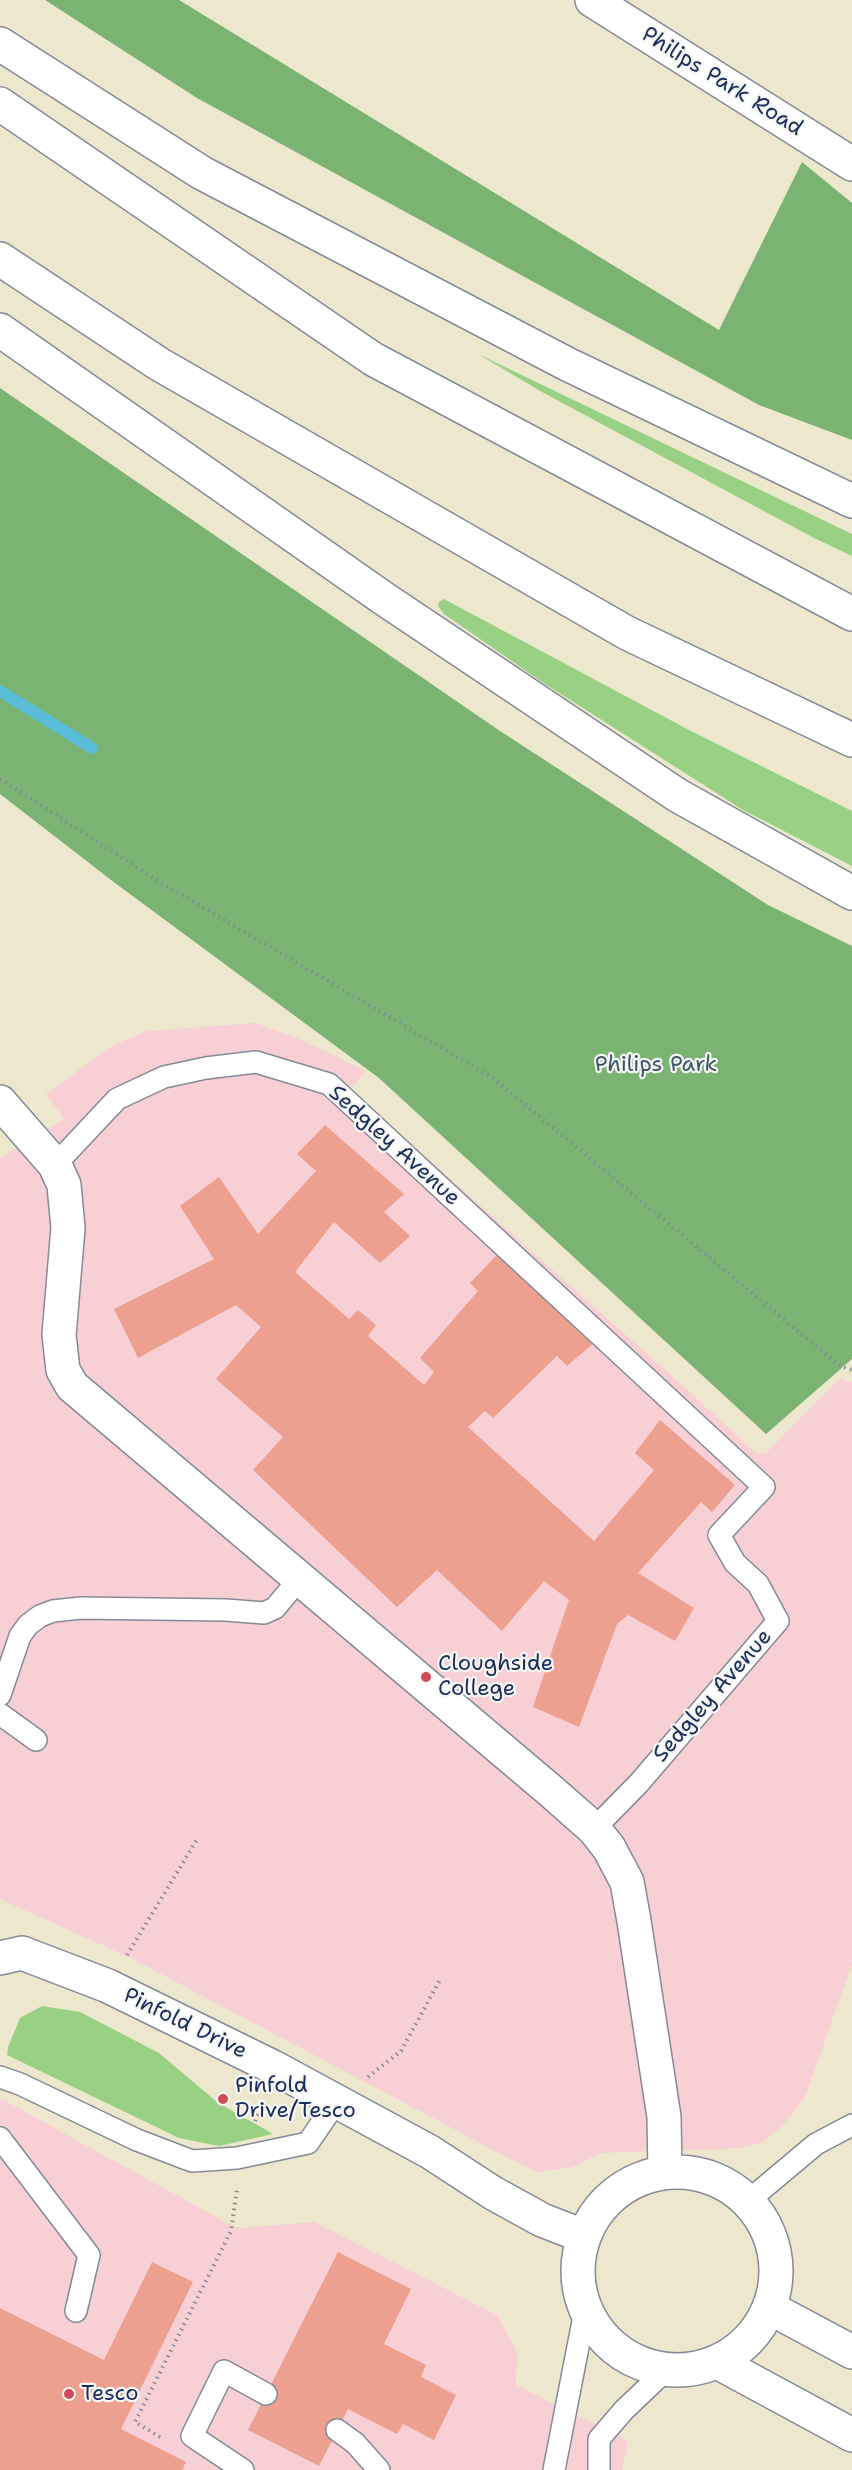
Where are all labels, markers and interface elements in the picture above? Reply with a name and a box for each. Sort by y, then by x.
street label: Philips Park Road [637,22,807,142]
park label: Philips Park [595,1052,717,1078]
street label: Sedgley Avenue [323,1080,465,1212]
street label: Sedgley Avenue [648,1624,778,1768]
place label: Cloughside College [438,1651,553,1702]
marker: Cloughside College [419,1670,433,1684]
street label: Pinfold Drive [119,1983,251,2065]
place label: Pinfold Drive/Tesco [235,2073,356,2124]
marker: Pinfold Drive/Tesco [216,2092,230,2106]
place label: Tesco [81,2381,138,2407]
marker: Tesco [62,2387,76,2401]

